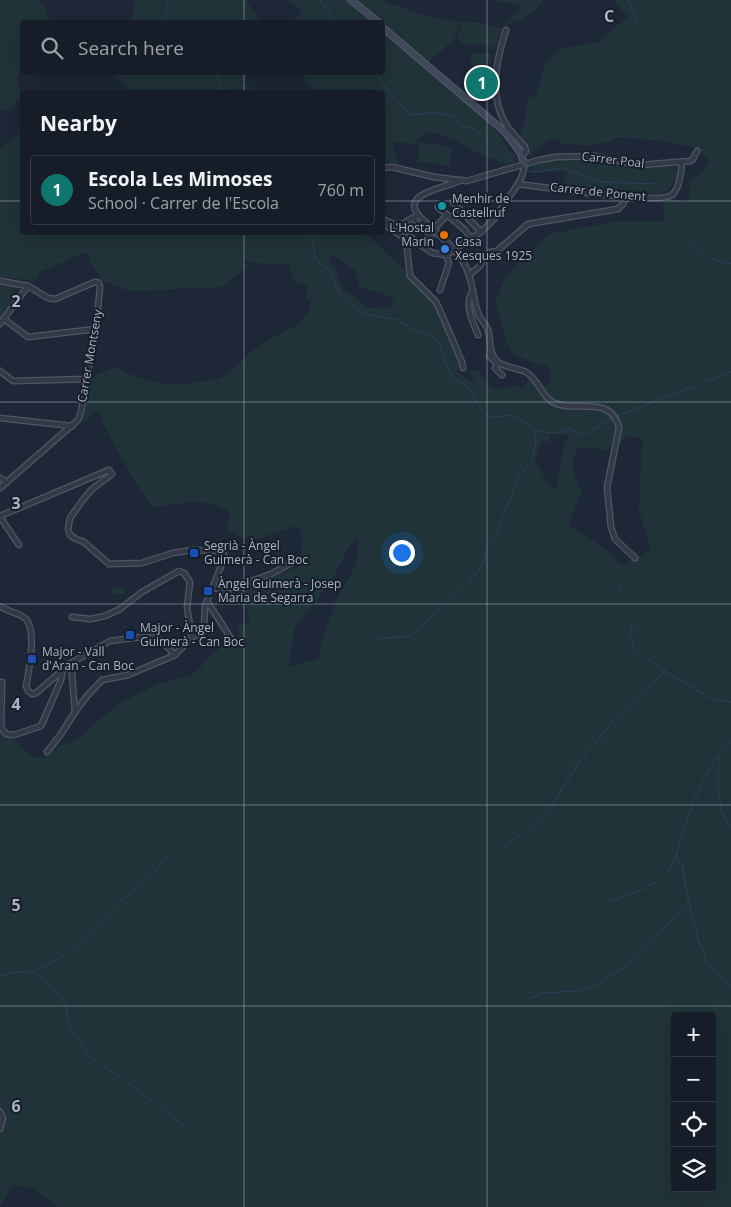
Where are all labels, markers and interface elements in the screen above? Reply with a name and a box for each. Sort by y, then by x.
text: C [604,5,614,27]
search box [20,20,385,75]
icon: search [38,34,66,62]
text: Search here [78,35,184,61]
pin: 1 [466,64,498,102]
text: Nearby [40,109,117,137]
street label: Carrer Poal [581,147,645,172]
text: Escola Les Mimoses [88,166,272,192]
street label: Carrer de Ponent [549,178,647,205]
text: 1 [52,179,62,201]
text: 760 m [318,179,364,201]
place label: Menhir de Castellruf [452,190,510,221]
text: School · Carrer de l'Escola [88,192,279,214]
marker: Menhir de Castellruf [436,200,448,212]
place label: L'Hostal Marin [389,219,434,250]
marker: L'Hostal Marin [438,229,450,241]
place label: Casa Xesques 1925 [455,233,532,264]
marker: Casa Xesques 1925 [439,243,451,255]
text: 2 [11,290,21,312]
street label: Carrer Montseny [73,307,106,404]
text: 3 [11,492,21,514]
place label: Segrià - Àngel Guimerà - Can Boc [204,537,308,568]
your location [389,540,415,566]
marker: Segrià - Àngel Guimerà - Can Boc [188,547,200,559]
place label: Àngel Guimerà - Josep Maria de Segarra [218,575,341,606]
marker: Àngel Guimerà - Josep Maria de Segarra [202,585,214,597]
place label: Major - Àngel Guimerà - Can Boc [140,619,244,650]
marker: Major - Àngel Guimerà - Can Boc [124,629,136,641]
place label: Major - Vall d'Aran - Can Boc [42,643,134,674]
marker: Major - Vall d'Aran - Can Boc [26,653,38,665]
text: 4 [11,693,21,715]
text: 5 [11,894,21,916]
map controls [671,1012,716,1192]
button: + [671,1012,716,1057]
button: − [671,1057,716,1102]
text: 6 [11,1095,21,1117]
button: locate [671,1102,716,1147]
button: layers [671,1147,716,1192]

